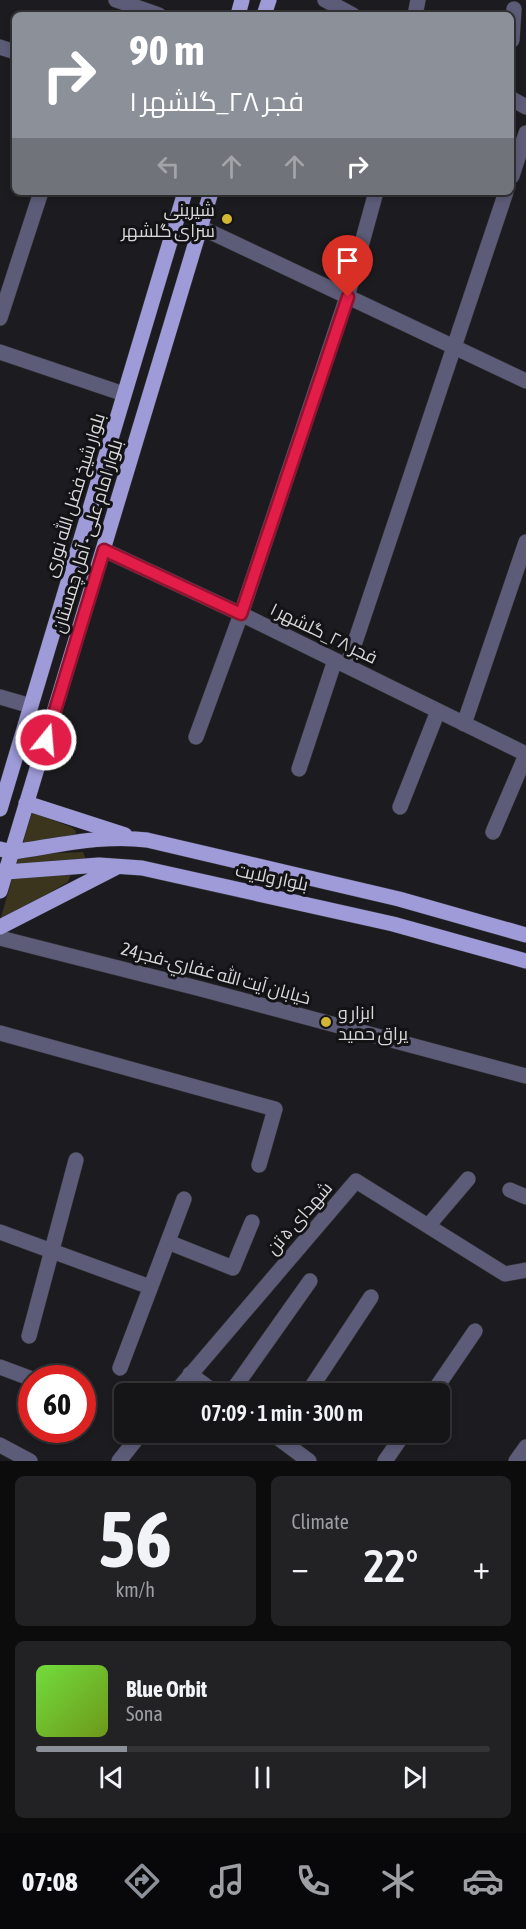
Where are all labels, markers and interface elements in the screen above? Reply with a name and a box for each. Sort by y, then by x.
text: 90 m [129,26,204,74]
icon: right [30,36,108,114]
text: فجر ۲۸_گلشهر ۱ [129,86,304,117]
icon: left [152,150,185,183]
icon: ahead [215,150,248,183]
icon: ahead [278,150,311,183]
icon: right [341,150,374,183]
place label: شیرینی سرای گلشهر [120,199,215,242]
marker: شیرینی سرای گلشهر [220,212,234,226]
pin [322,235,373,297]
icon: arrive [331,244,364,277]
street label: بلوار شیخ فضل الله نوری [38,410,111,580]
street label: بلوار امام علی - آمل چمستان [48,437,128,636]
street label: فجر ۲۸_گلشهر ۱ [267,598,381,669]
position arrow [14,708,78,772]
street label: بلوار ولایت [234,859,310,896]
street label: خيابان آيت الله غفاري-فجر24 [118,937,313,1012]
place label: ابزار و یراق حمید [338,1002,408,1046]
marker: ابزار و یراق حمید [319,1015,333,1029]
street label: شهدای ۵ تن [262,1177,337,1259]
speed limit sign: 60 [18,1365,96,1443]
text: 07:09 · 1 min · 300 m [201,1400,363,1426]
text: 56 [99,1494,172,1584]
text: Climate [292,1510,349,1533]
text: 22° [363,1540,418,1592]
text: − [292,1548,309,1586]
text: + [473,1548,490,1586]
text: km/h [115,1578,155,1601]
text: Blue Orbit [126,1676,207,1702]
text: Sona [126,1702,163,1725]
icon: previous [95,1761,128,1794]
icon: pause [246,1761,279,1794]
icon: next [398,1761,431,1794]
icon: directions [121,1860,163,1902]
icon: music [206,1860,248,1902]
icon: phone [292,1860,334,1902]
icon: climate [377,1860,419,1902]
icon: car [462,1860,504,1902]
text: 07:08 [22,1866,78,1897]

